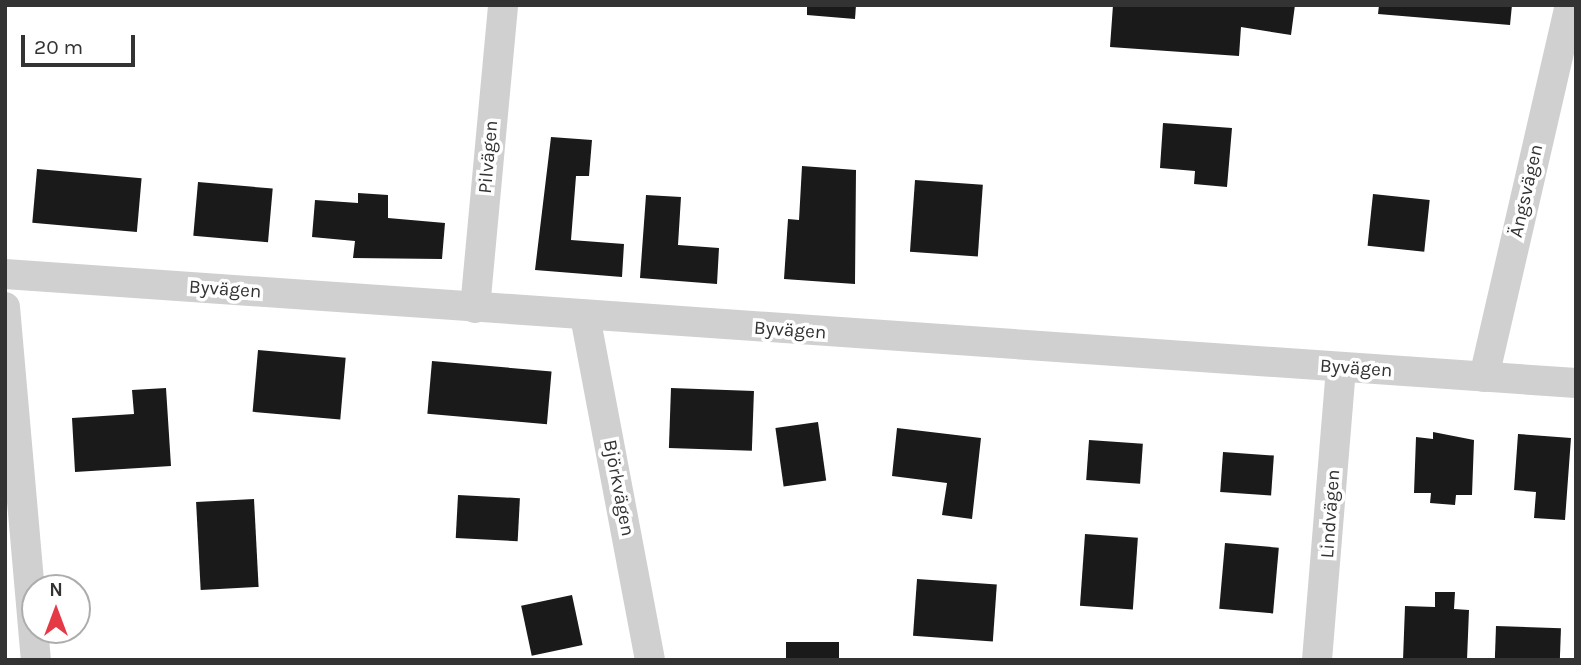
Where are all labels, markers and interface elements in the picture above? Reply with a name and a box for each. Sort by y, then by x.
scale bar [24,21,138,65]
text: 20 m [34,35,83,59]
street label: Pilvägen [474,119,504,195]
street label: Ängsvägen [1505,142,1549,240]
street label: Byvägen [188,276,262,304]
street label: Byvägen [753,317,827,345]
street label: Byvägen [1319,355,1393,383]
street label: Björkvägen [597,438,639,538]
street label: Lindvägen [1317,469,1345,559]
north arrow [21,574,91,644]
text: N [49,579,63,601]

